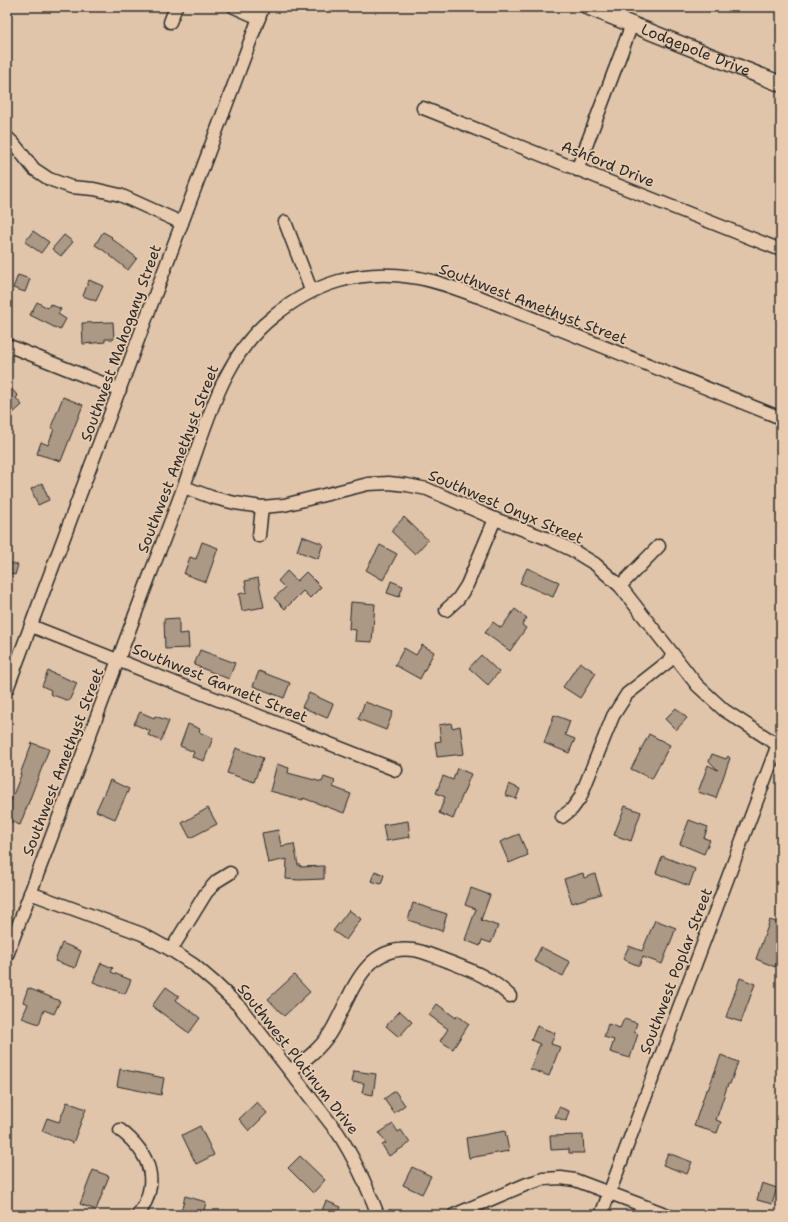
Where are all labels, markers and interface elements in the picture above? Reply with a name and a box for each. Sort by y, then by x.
street label: Lodgepole Drive [638,19,753,81]
street label: Ashford Drive [558,136,658,192]
street label: Southwest Mahogany Street [76,242,166,444]
street label: Southwest Amethyst Street [436,259,630,349]
street label: Southwest Amethyst Street [133,362,223,556]
street label: Southwest Onyx Street [425,465,587,549]
street label: Southwest Garnett Street [129,639,311,727]
street label: Southwest Amethyst Street [18,665,108,859]
street label: Southwest Poplar Street [635,885,717,1057]
street label: Southwest Platinum Drive [233,979,363,1139]

